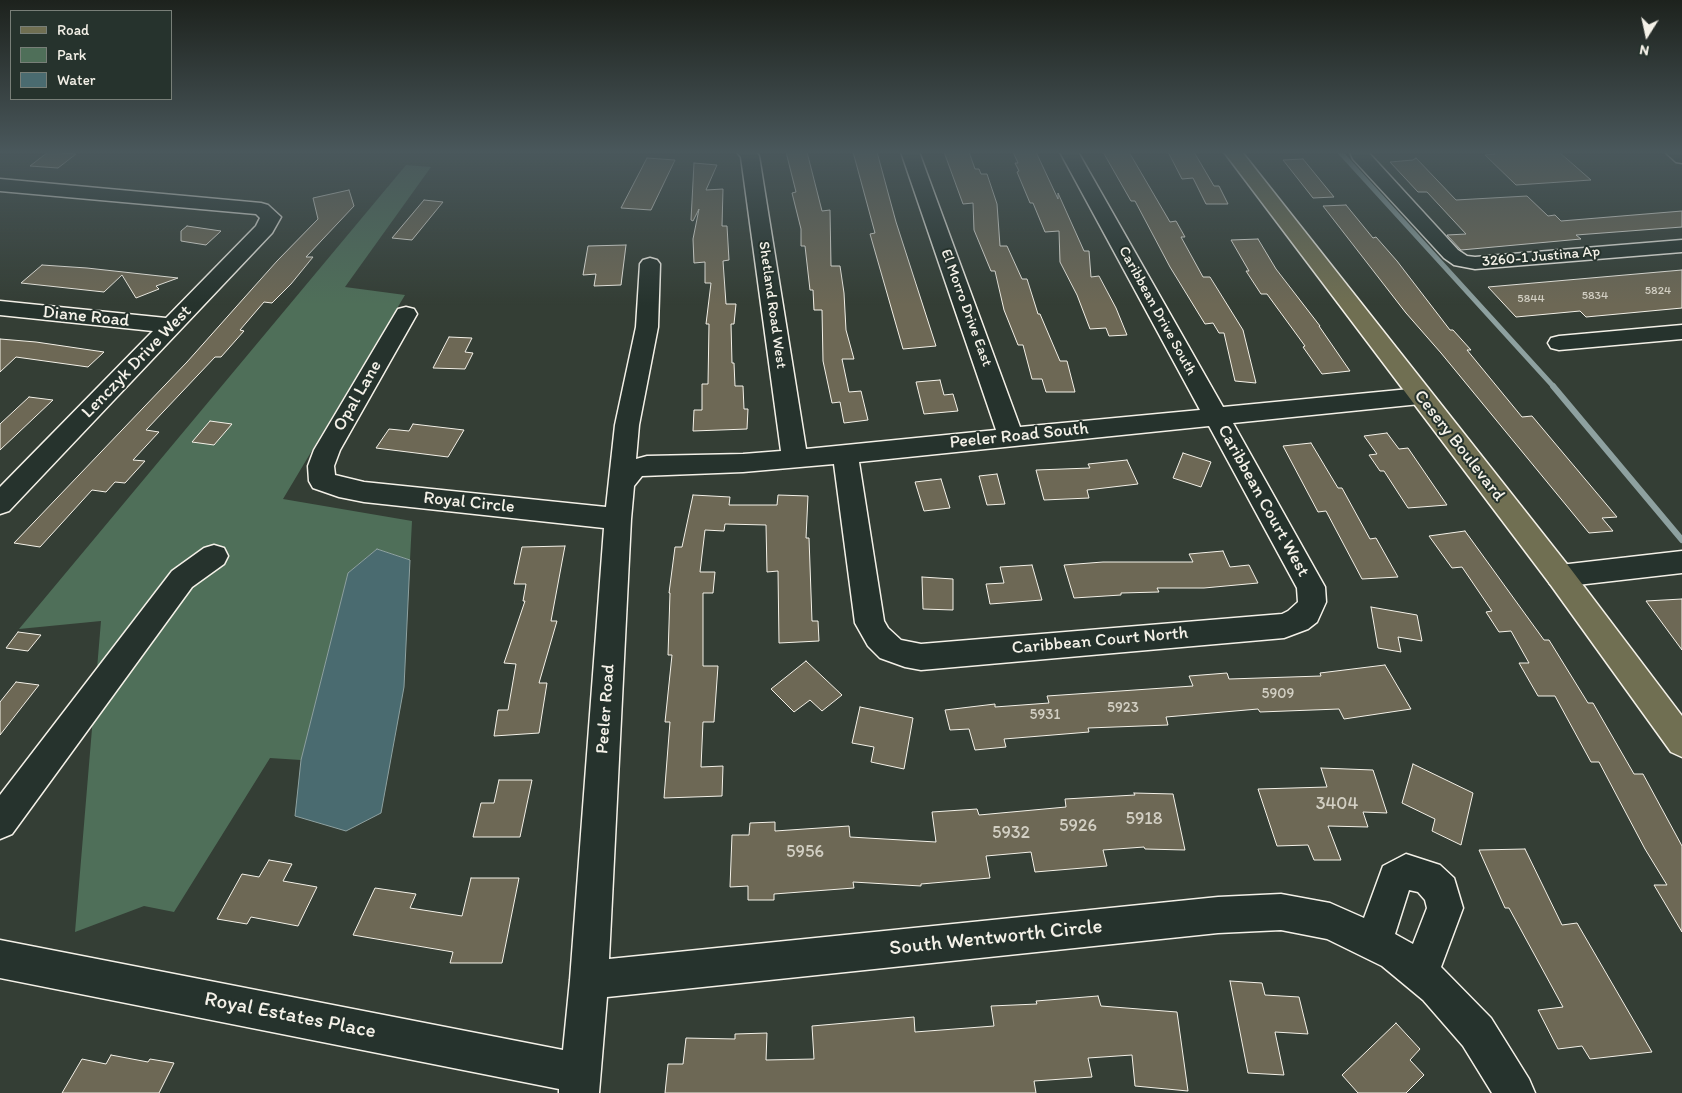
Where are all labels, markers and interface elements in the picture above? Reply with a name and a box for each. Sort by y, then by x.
legend [10,10,172,100]
north arrow [1622,10,1672,60]
text: Road [57,21,89,39]
text: N [1638,41,1650,59]
text: Park [57,46,87,64]
text: Water [57,71,95,89]
street label: Shetland Road West [754,240,790,370]
street label: Caribbean Drive South [1114,243,1200,379]
street label: 3260-1 Justina Ap [1481,243,1601,271]
street label: El Morro Drive East [936,247,996,369]
house number: 5824 [1645,284,1671,298]
house number: 5834 [1582,289,1608,303]
house number: 5844 [1517,292,1545,306]
street label: Lenczyk Drive West [78,301,196,423]
street label: Diane Road [42,302,130,332]
street label: Opal Lane [329,357,387,435]
street label: Cesery Boulevard [1409,386,1509,506]
street label: Peeler Road South [949,418,1089,454]
street label: Caribbean Court West [1212,421,1314,581]
street label: Royal Circle [422,487,516,519]
street label: Caribbean Court North [1011,623,1189,659]
street label: Peeler Road [592,663,620,755]
house number: 5909 [1262,685,1294,703]
house number: 5923 [1107,699,1139,717]
house number: 5931 [1030,706,1060,724]
house number: 3404 [1316,793,1358,815]
house number: 5918 [1125,808,1163,830]
house number: 5926 [1059,815,1097,837]
house number: 5932 [992,822,1030,844]
house number: 5956 [786,841,824,863]
street label: South Wentworth Circle [888,914,1104,962]
street label: Royal Estates Place [202,987,378,1045]

